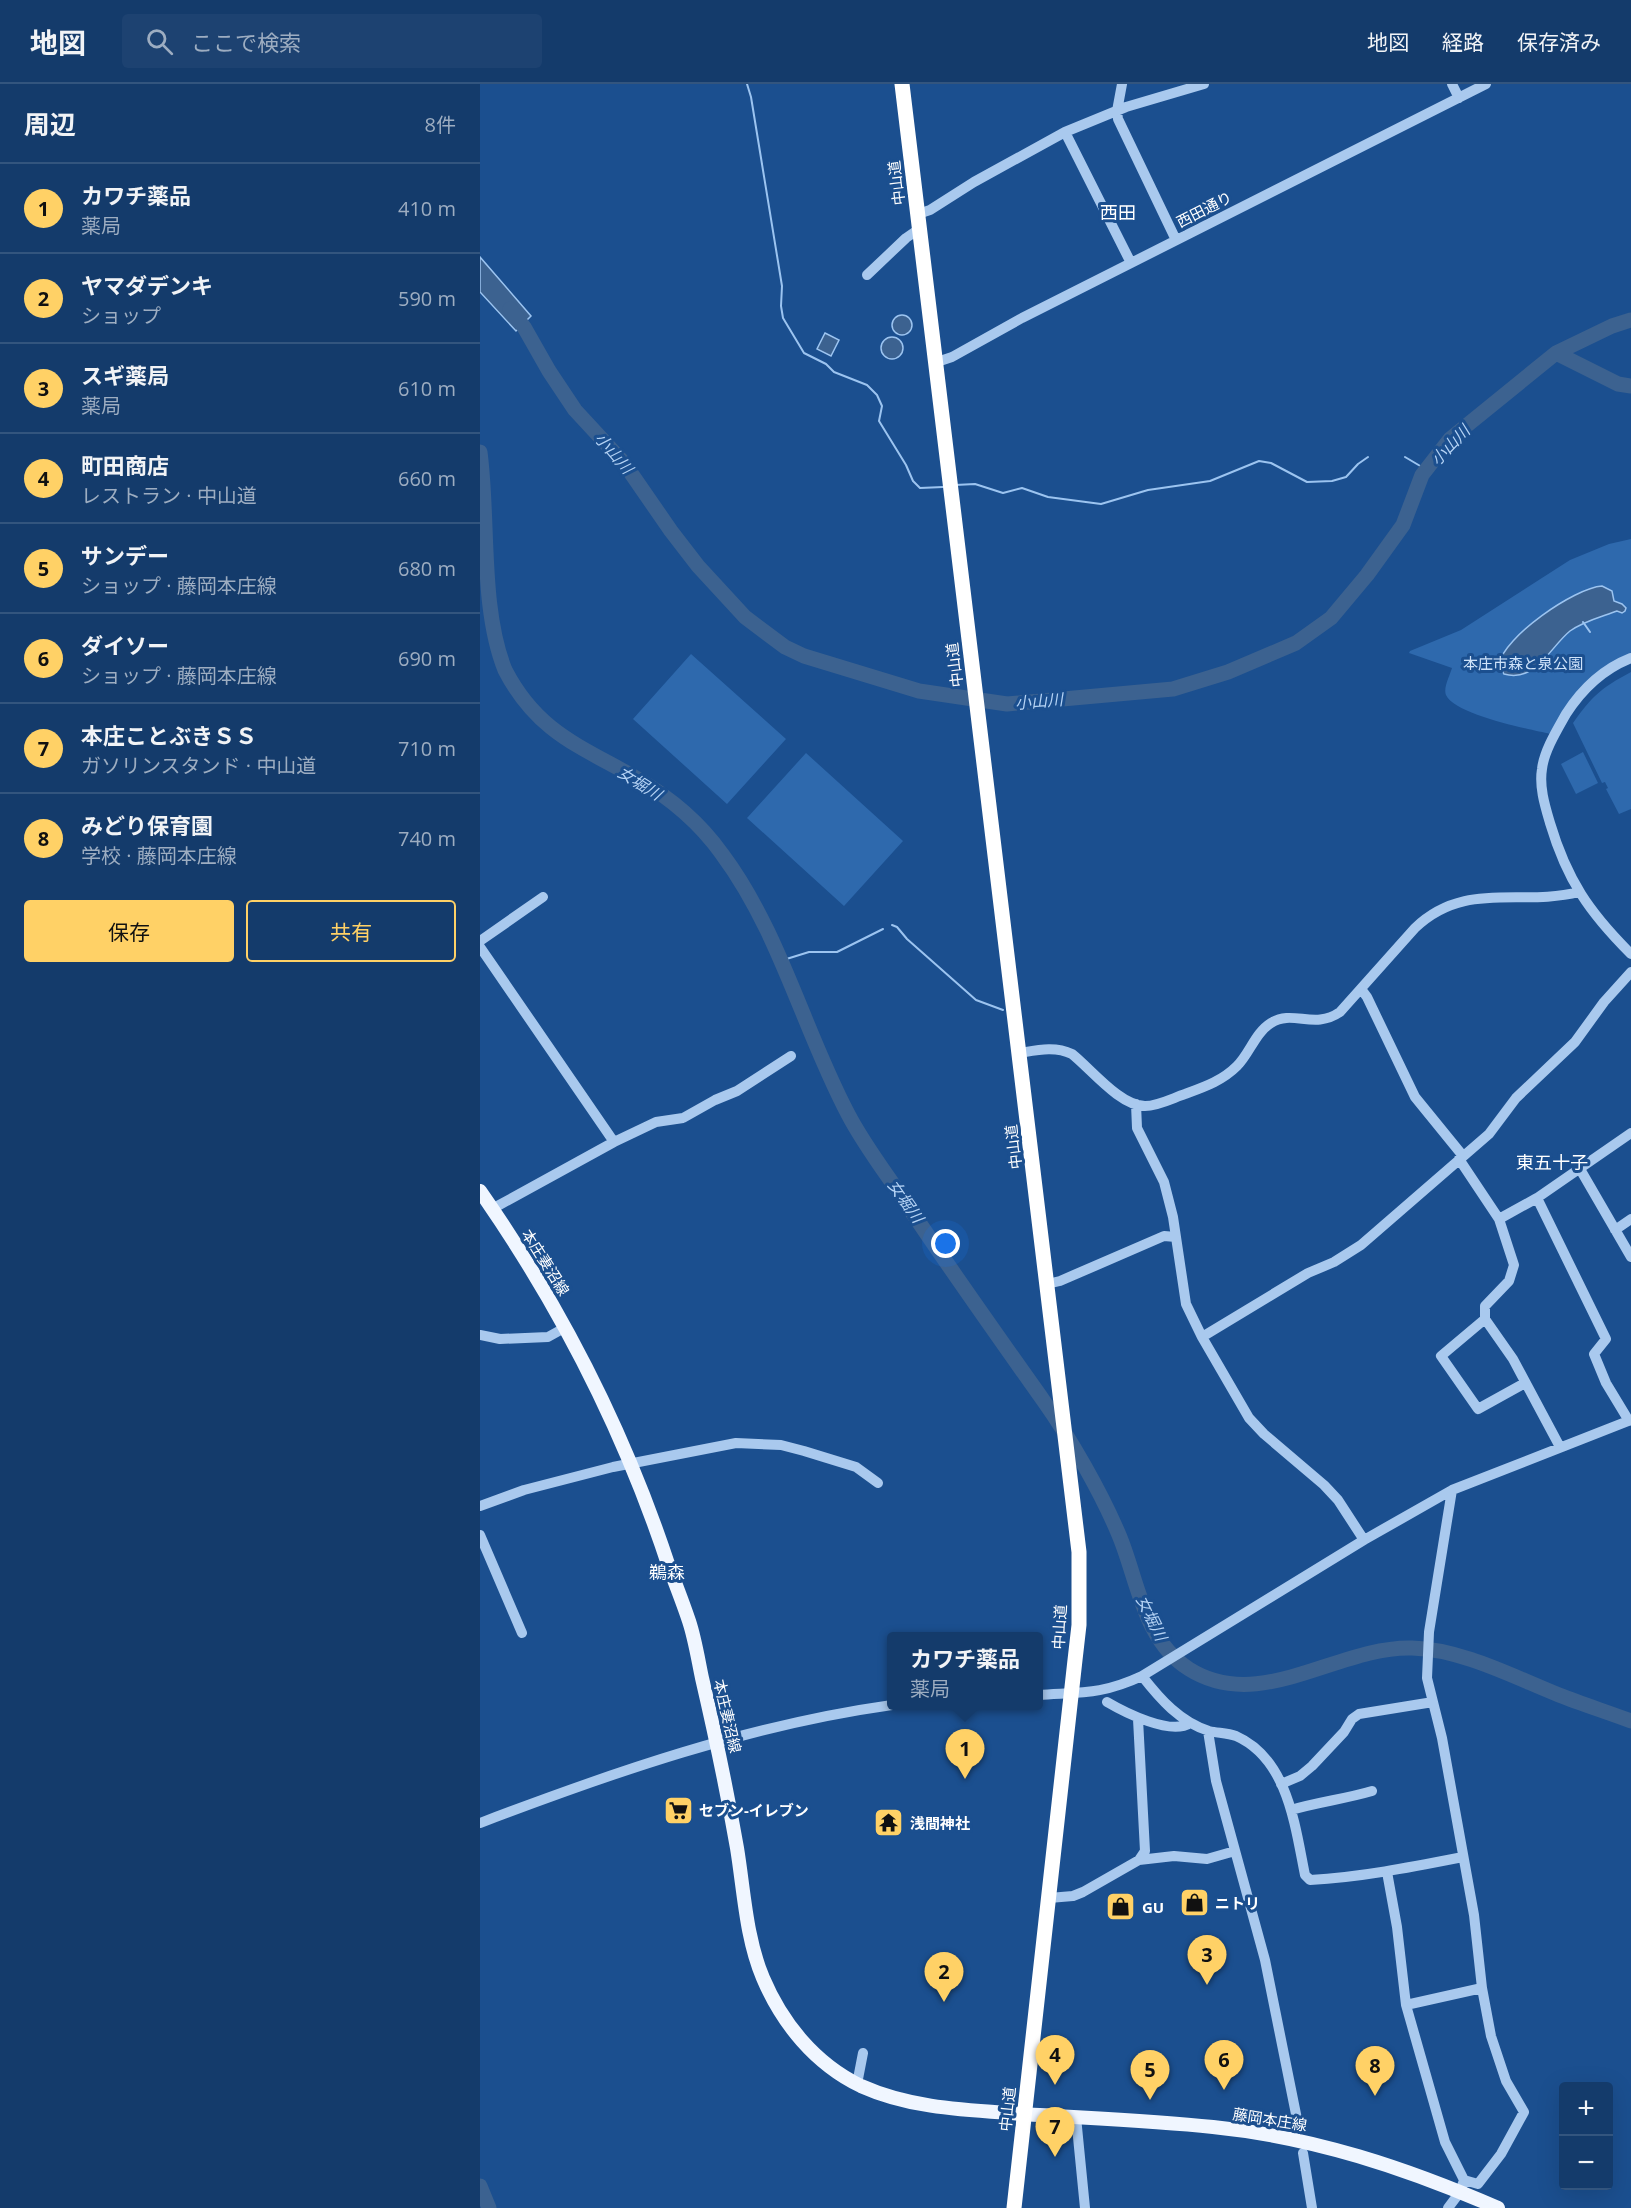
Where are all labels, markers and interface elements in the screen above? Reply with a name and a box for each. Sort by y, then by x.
search box [122,14,542,68]
text: 地図 [30,23,86,61]
icon: search [143,25,176,58]
text: ここで検索 [191,27,301,57]
text: 地図 [1367,28,1409,56]
text: 経路 [1442,28,1484,56]
text: 保存済み [1517,28,1601,56]
text: 周辺 [24,106,76,142]
text: 8件 [425,111,456,138]
street label: 中山道 [883,159,909,207]
text: カワチ薬品 [81,180,191,210]
street label: 西田通り [1173,186,1235,232]
text: 1 [38,195,49,222]
text: 410 m [398,195,456,222]
district label: 西田 [1100,200,1136,224]
text: 薬局 [81,212,121,239]
text: ヤマダデンキ [81,270,213,300]
text: 2 [38,285,49,312]
text: 590 m [398,285,456,312]
text: ショップ [81,302,161,329]
text: スギ薬局 [81,360,169,390]
text: 3 [38,375,49,402]
text: 610 m [398,375,456,402]
text: 薬局 [81,392,121,419]
water label: 小山川 [1425,419,1476,470]
water label: 小山川 [590,428,639,480]
text: 町田商店 [81,450,169,480]
text: 4 [38,465,49,492]
text: 660 m [398,465,456,492]
text: レストラン · 中山道 [81,482,257,509]
text: サンデー [81,540,169,570]
text: 5 [38,555,49,582]
text: 680 m [398,555,456,582]
text: ショップ · 藤岡本庄線 [81,572,277,599]
text: ダイソー [81,630,169,660]
street label: 中山道 [941,641,967,689]
text: 6 [38,645,49,672]
text: 690 m [398,645,456,672]
park label: 本庄市森と泉公園 [1463,653,1583,673]
text: ショップ · 藤岡本庄線 [81,662,277,689]
water label: 小山川 [1014,688,1066,714]
text: 本庄ことぶきＳＳ [81,720,257,750]
text: 7 [38,735,49,762]
text: 710 m [398,735,456,762]
text: ガソリンスタンド · 中山道 [81,752,316,779]
water label: 女堀川 [614,761,668,806]
text: みどり保育園 [81,810,213,840]
text: 8 [38,825,49,852]
text: 740 m [398,825,456,852]
text: 学校 · 藤岡本庄線 [81,842,237,869]
button: 保存 [24,900,234,962]
button: 共有 [246,900,456,962]
street label: 中山道 [1000,1123,1026,1171]
district label: 東五十子 [1516,1150,1588,1174]
water label: 女堀川 [883,1175,930,1229]
street label: 本庄妻沼線 [518,1225,574,1299]
your location [931,1229,960,1258]
district label: 鵜森 [649,1560,685,1584]
water label: 女堀川 [1132,1592,1173,1646]
street label: 中山道 [1048,1604,1070,1650]
popup [887,1632,1043,1710]
text: カワチ薬品 [910,1643,1020,1673]
text: 薬局 [910,1675,950,1702]
street label: 本庄妻沼線 [710,1677,746,1755]
pin: 1 [946,1730,984,1779]
supermarket icon: セブン-イレブン [662,1794,694,1826]
place label: セブン-イレブン [699,1800,809,1820]
temple icon: 浅間神社 [873,1807,905,1839]
place label: 浅間神社 [910,1813,970,1833]
shop icon: ニトリ [1178,1887,1210,1919]
shop icon: GU [1105,1891,1137,1923]
place label: ニトリ [1215,1893,1260,1913]
place label: GU [1142,1897,1164,1917]
pin: 3 [1188,1936,1226,1985]
pin: 2 [924,1952,964,2002]
pin: 4 [1036,2036,1074,2085]
pin: 6 [1204,2040,1244,2090]
pin: 8 [1356,2046,1394,2096]
pin: 5 [1130,2050,1170,2100]
map controls [1559,2082,1613,2190]
button: + [1559,2082,1613,2136]
street label: 中山道 [995,2086,1019,2132]
street label: 藤岡本庄線 [1231,2103,1309,2135]
pin: 7 [1036,2108,1074,2157]
button: − [1559,2136,1613,2190]

